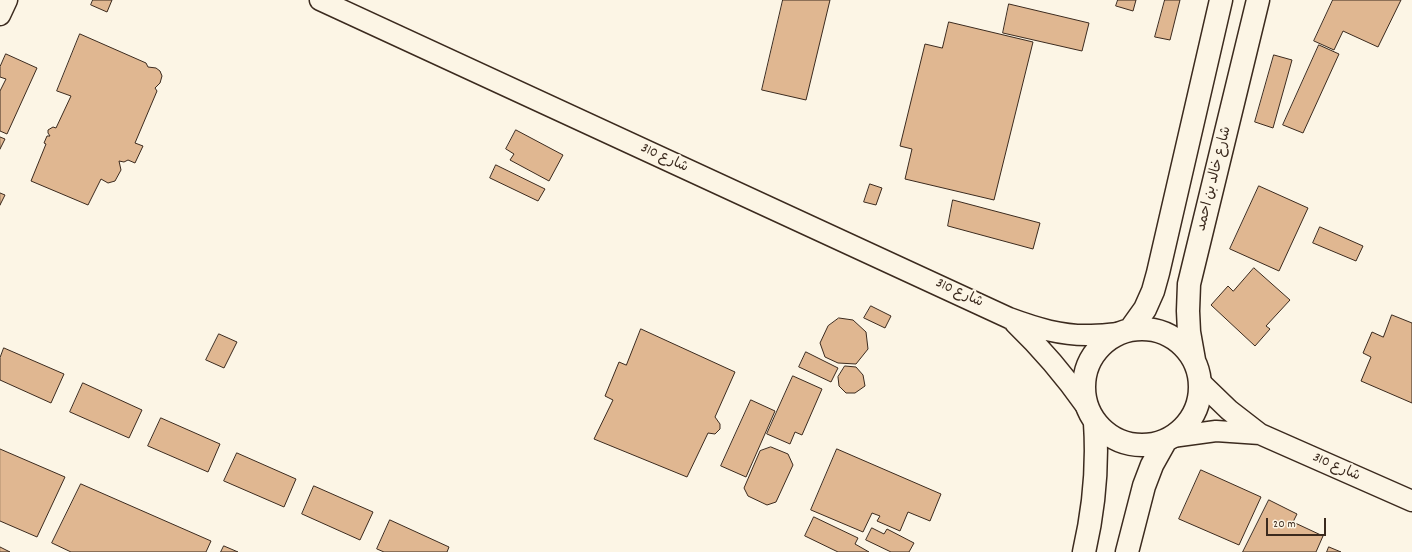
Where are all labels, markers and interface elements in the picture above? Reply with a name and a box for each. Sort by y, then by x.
street label: شارع خالد بن احمد [1194,125,1236,233]
street label: شارع 310 [638,141,690,177]
street label: شارع 310 [933,276,985,312]
street label: شارع 310 [1310,450,1362,486]
scale bar [1268,510,1328,536]
text: 20 m [1273,516,1296,533]

